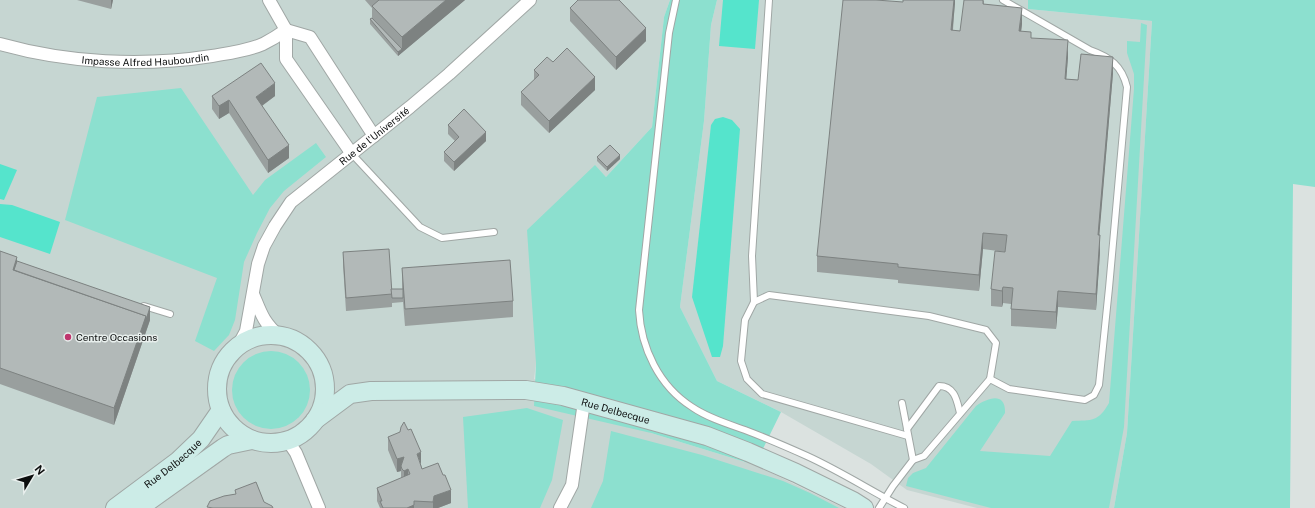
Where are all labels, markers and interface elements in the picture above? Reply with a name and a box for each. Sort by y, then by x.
street label: Impasse Alfred Haubourdin [81,51,210,68]
street label: Rue de l'Université [337,104,412,167]
place label: Centre Occasions [76,331,157,343]
marker: Centre Occasions [63,332,73,342]
street label: Rue Delbecque [580,395,652,426]
street label: Rue Delbecque [142,436,204,490]
north arrow [12,456,52,496]
text: N [33,463,47,477]

